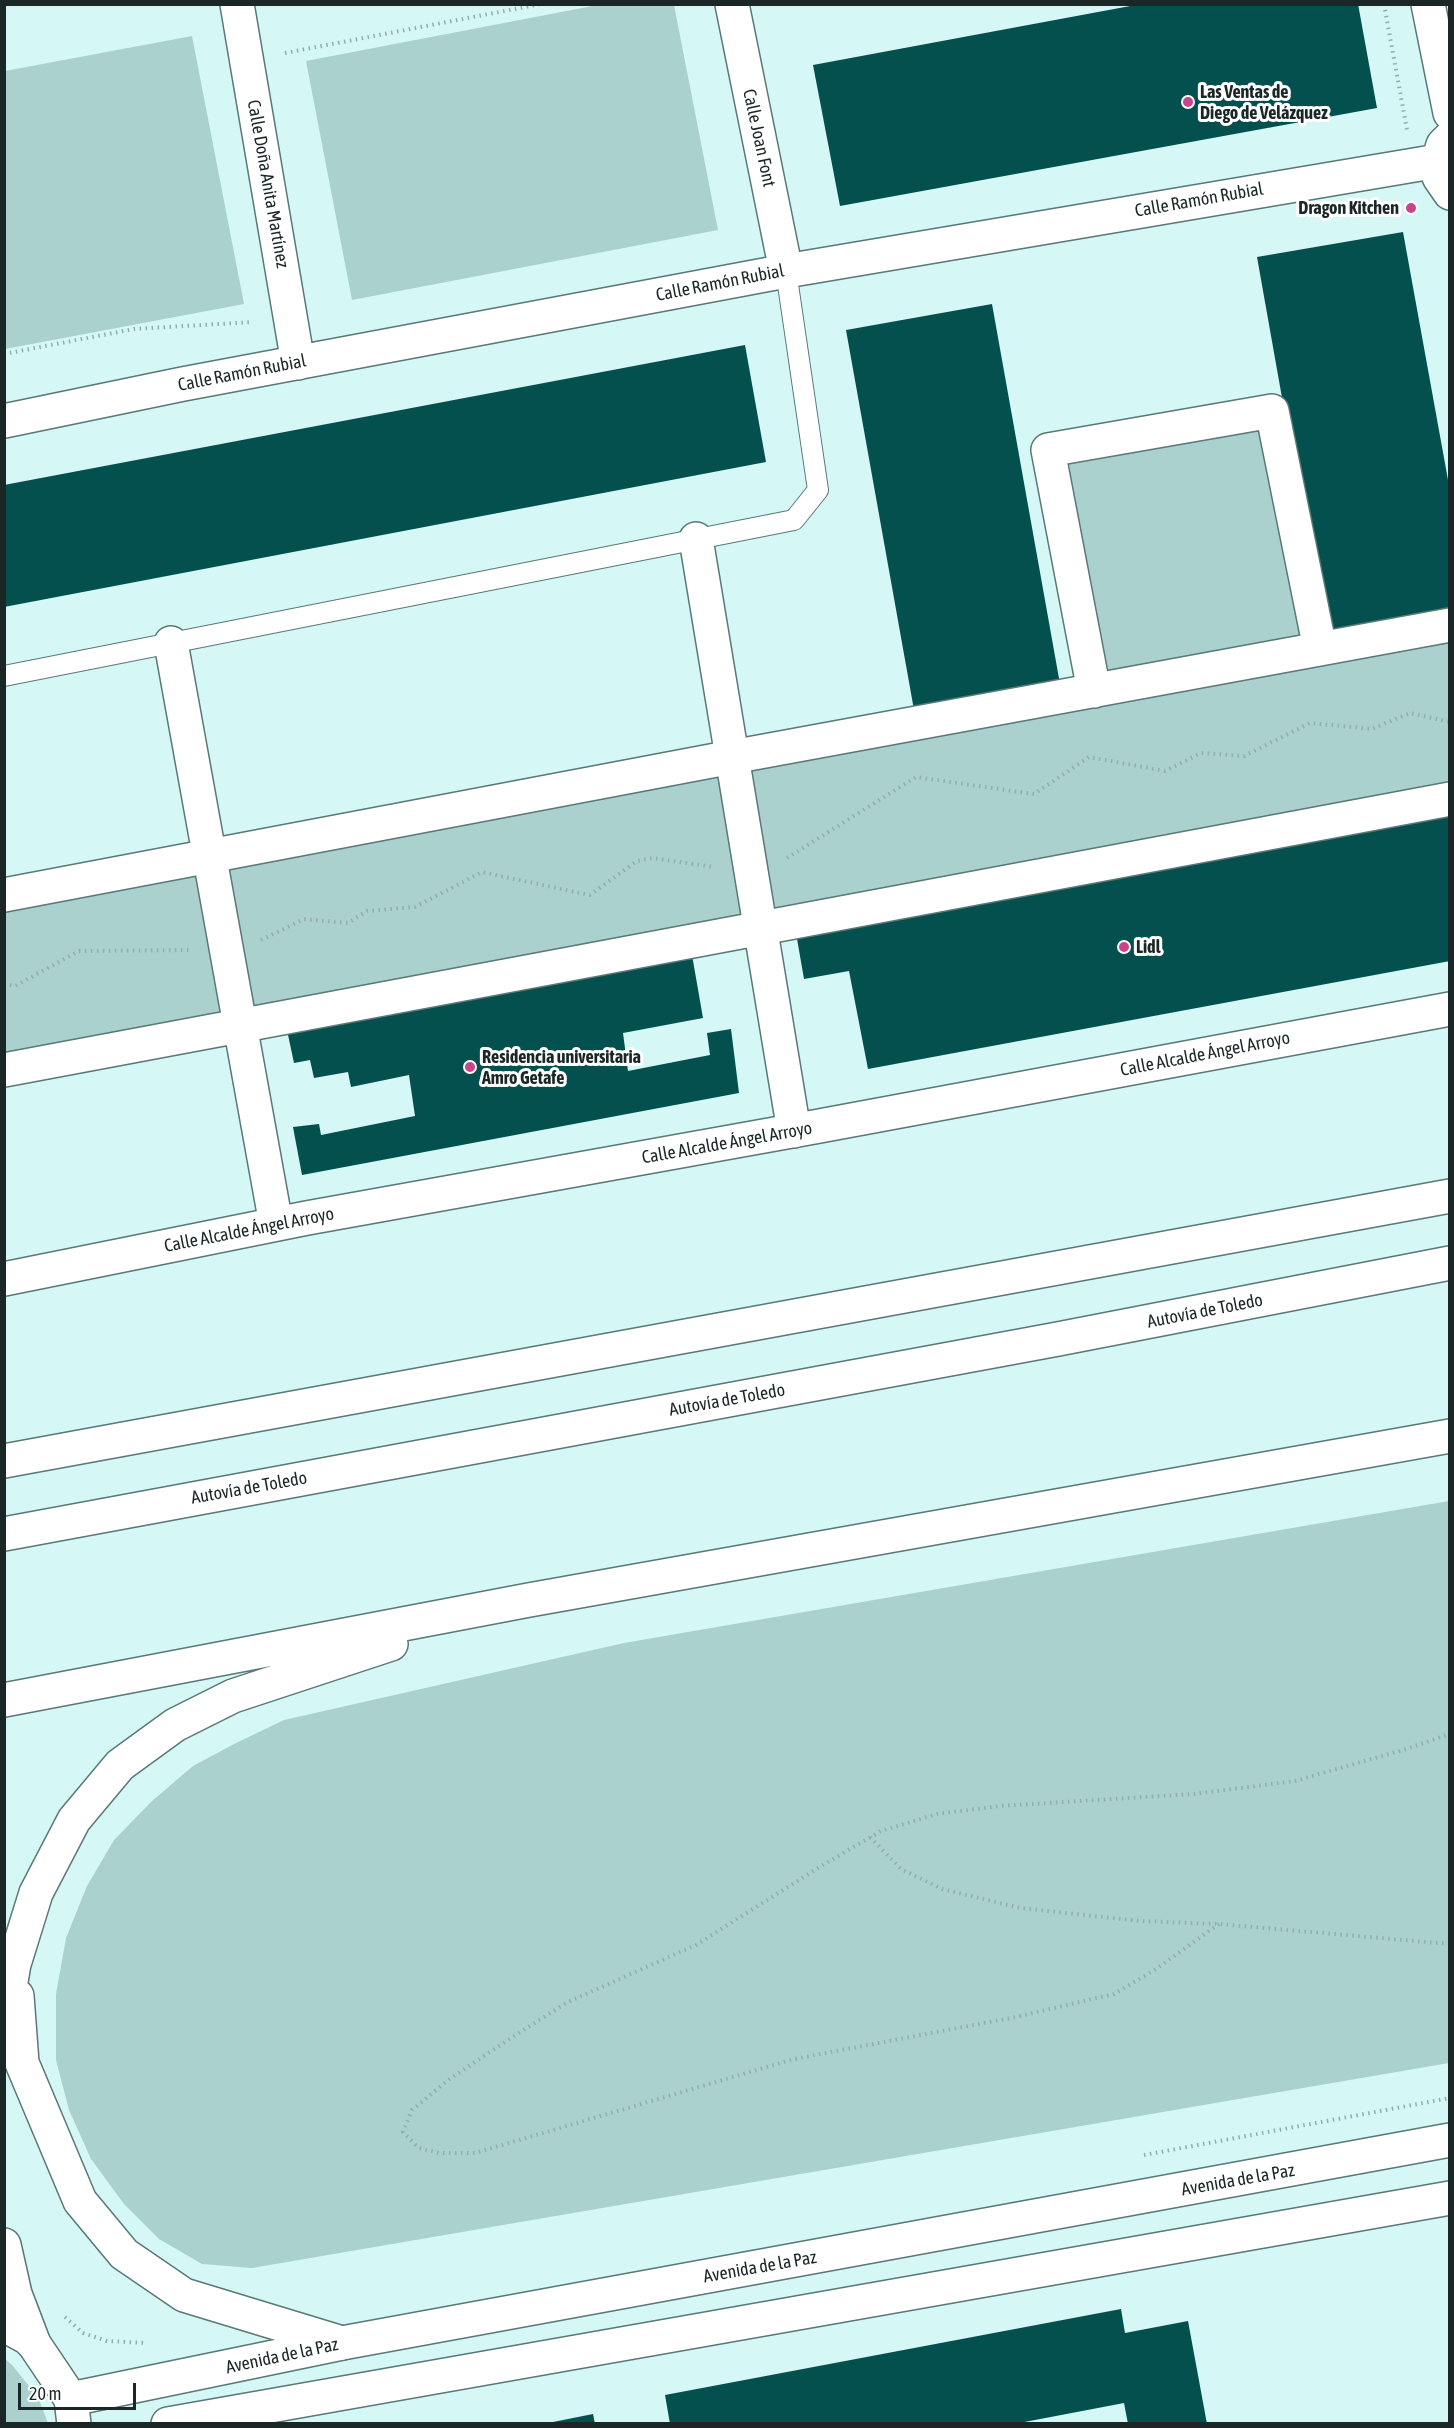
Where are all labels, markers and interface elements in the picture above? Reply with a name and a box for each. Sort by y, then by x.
place label: Las Ventas de Diego de Velázquez [1200,81,1328,124]
street label: Calle Joan Font [738,87,780,189]
marker: Las Ventas de Diego de Velázquez [1181,95,1195,109]
street label: Calle Doña Anita Martínez [243,98,293,270]
street label: Calle Ramón Rubial [1133,178,1265,222]
place label: Dragon Kitchen [1298,197,1399,219]
marker: Dragon Kitchen [1404,201,1418,215]
street label: Calle Ramón Rubial [654,260,786,306]
street label: Calle Ramón Rubial [176,350,308,396]
place label: Lidl [1136,936,1160,958]
marker: Lidl [1117,940,1131,954]
street label: Calle Alcalde Ángel Arroyo [1118,1027,1292,1081]
place label: Residencia universitaria Amro Getafe [482,1046,641,1088]
marker: Residencia universitaria Amro Getafe [463,1060,477,1074]
street label: Calle Alcalde Ángel Arroyo [640,1117,814,1169]
street label: Calle Alcalde Ángel Arroyo [162,1203,336,1257]
street label: Autovía de Toledo [1145,1289,1265,1333]
street label: Autovía de Toledo [667,1379,787,1421]
street label: Autovía de Toledo [189,1467,309,1509]
street label: Avenida de la Paz [1180,2159,1296,2201]
street label: Avenida de la Paz [702,2246,818,2288]
street label: Avenida de la Paz [224,2334,340,2378]
scale bar [21,2371,140,2409]
text: 20 m [29,2383,61,2404]

